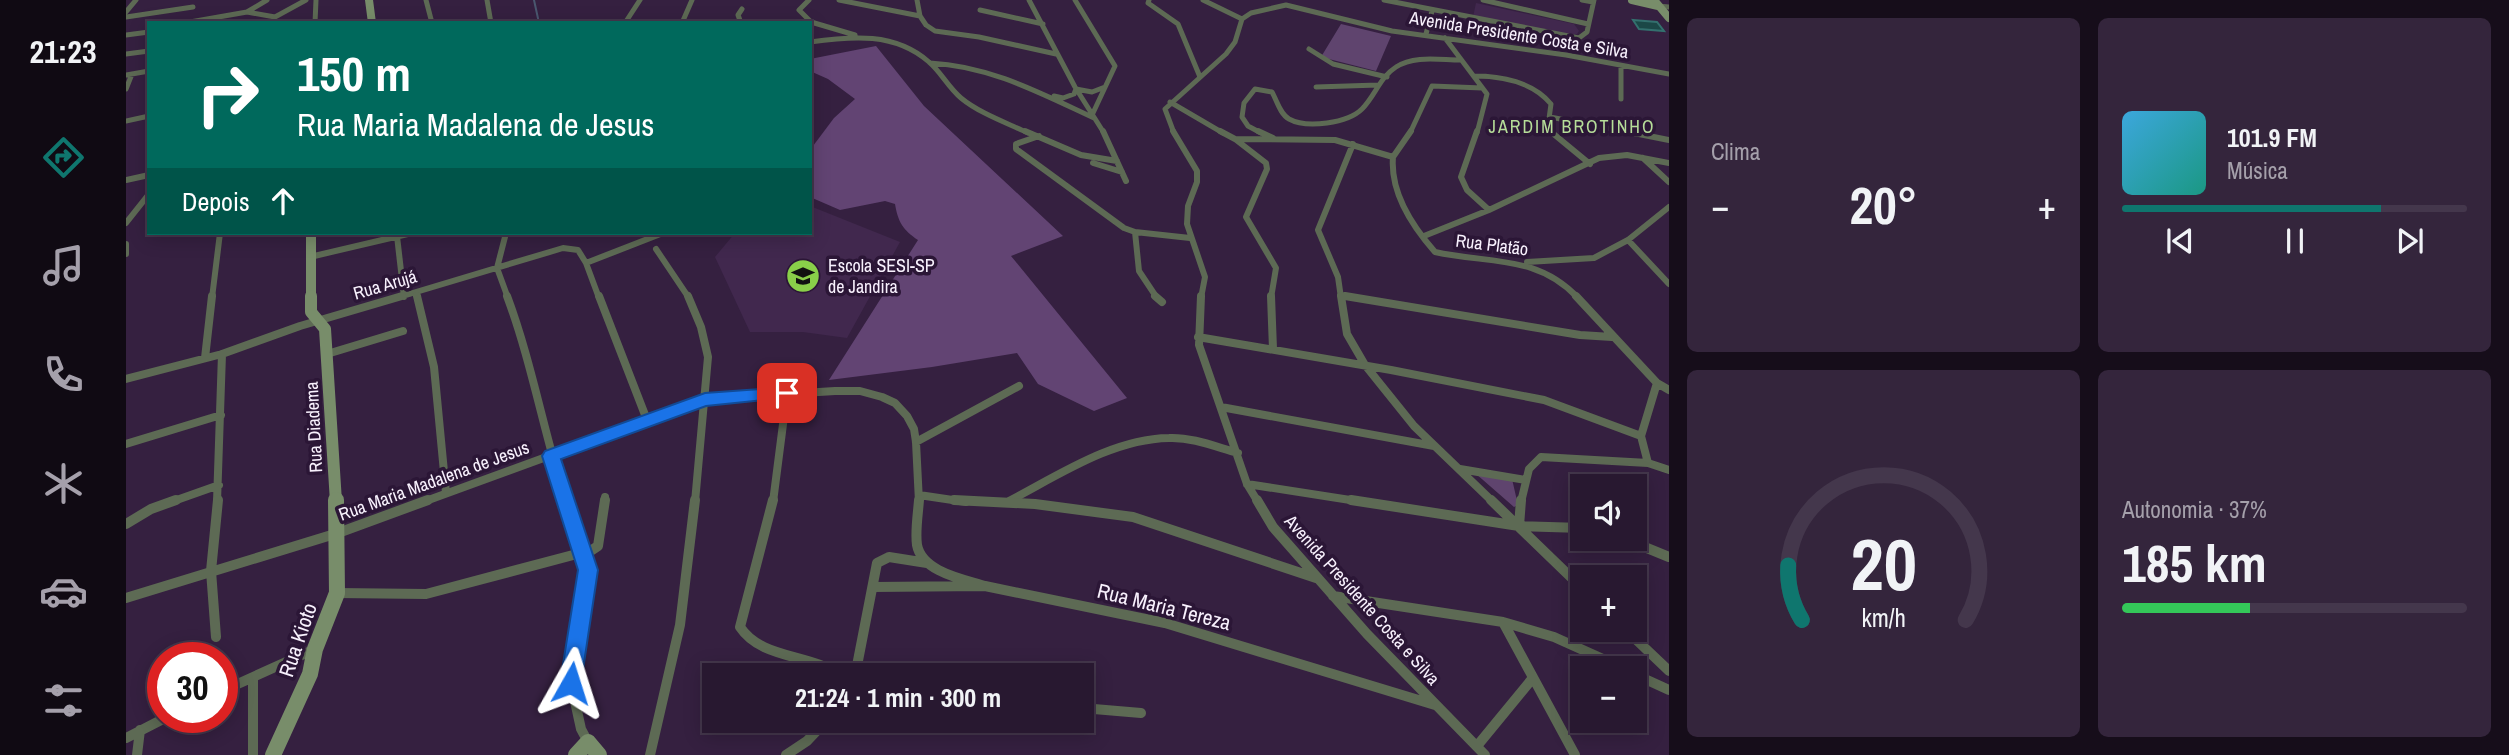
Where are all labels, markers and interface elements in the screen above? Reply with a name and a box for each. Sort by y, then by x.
street label: Avenida Presidente Costa e Silva [1407,5,1630,64]
text: 21:23 [29,30,97,73]
text: 150 m [297,40,411,106]
icon: right [182,49,273,140]
text: Rua Maria Madalena de Jesus [297,103,654,146]
district label: JARDIM BROTINHO [1489,114,1655,139]
text: 101.9 FM [2227,120,2317,155]
icon: directions [39,133,88,182]
text: Clima [1711,136,1760,167]
text: Música [2227,155,2288,186]
text: 20° [1849,170,1918,240]
text: − [1711,180,1729,231]
text: + [2038,180,2056,231]
icon: ahead [264,182,302,220]
text: Depois [182,184,250,219]
icon: previous [2161,222,2199,260]
icon: pause [2276,222,2314,260]
icon: next [2391,222,2429,260]
street label: Rua Platão [1454,228,1530,261]
icon: music [39,241,88,290]
place label: Escola SESI-SP de Jandira [828,253,935,299]
school or university icon: Escola SESI-SP de Jandira [784,257,822,295]
street label: Rua Arujá [350,264,419,305]
icon: phone [39,350,88,399]
pin [757,363,817,423]
icon: arrive [768,374,806,412]
street label: Rua Diadema [299,381,328,473]
street label: Rua Maria Madalena de Jesus [335,434,533,527]
icon: climate [39,459,88,508]
map controls [1570,474,1647,733]
button: sound [1570,474,1647,551]
text: Autonomia · 37% [2122,494,2267,525]
street label: Avenida Presidente Costa e Silva [1278,508,1446,690]
text: 20 [1850,515,1917,613]
text: 185 km [2122,528,2267,598]
button: + [1570,565,1647,642]
icon: car [39,567,88,616]
street label: Rua Maria Tereza [1094,576,1234,637]
street label: Rua Kioto [271,599,324,681]
text: km/h [1861,600,1906,634]
speed limit sign: 30 [147,642,238,733]
position arrow [534,646,608,720]
button: − [1570,656,1647,733]
icon: filters [39,676,88,725]
text: 21:24 · 1 min · 300 m [795,680,1001,715]

